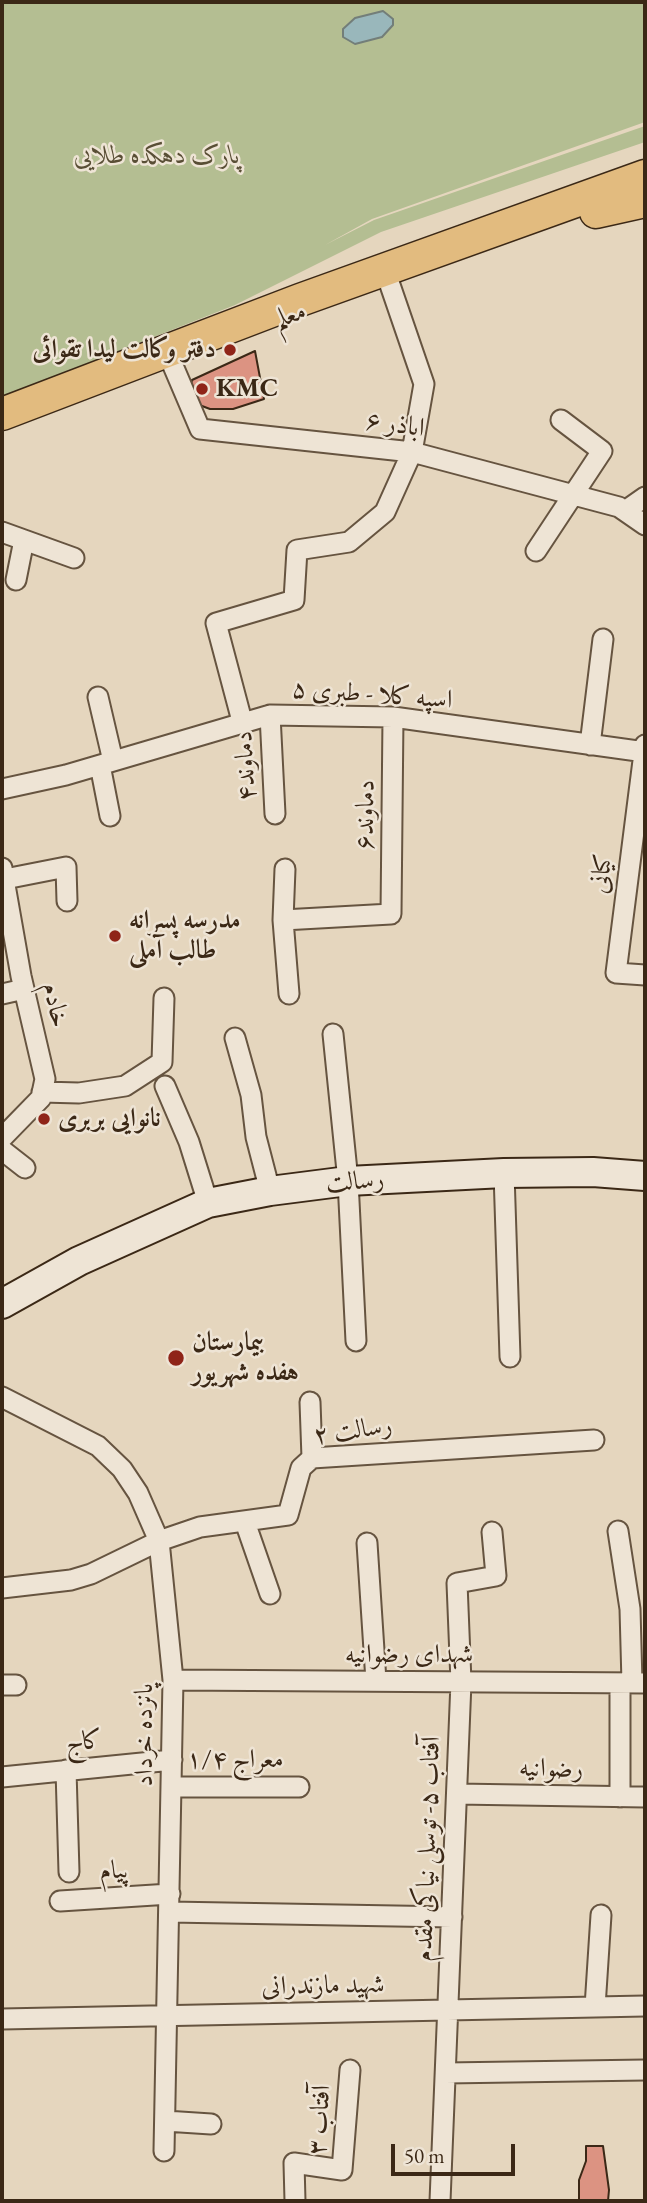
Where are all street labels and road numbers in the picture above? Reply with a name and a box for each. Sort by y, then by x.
street label: معلم [270,296,310,336]
street label: اباذر ۶ [364,405,426,445]
street label: اسپه کلا - طبری ۵ [291,674,453,716]
street label: دماوند۴ [229,730,263,802]
street label: دماوند۶ [350,780,382,850]
street label: کیانی [584,852,620,896]
street label: خادم [35,979,75,1031]
street label: رسالت [324,1164,386,1200]
street label: رسالت ۲ [312,1410,394,1452]
street label: شهدای رضوانیه [345,1639,473,1671]
street label: پانزده خرداد [129,1683,161,1787]
street label: کاج [64,1725,104,1759]
street label: آفتاب ۵- توسلی نیاکی مقدم [408,1736,448,1962]
street label: معراج ۱/۴ [186,1744,284,1776]
street label: رضوانیه [518,1753,584,1785]
street label: پیام [98,1854,130,1888]
street label: شهید مازندرانی [261,1969,385,2003]
street label: آفتاب ۳ [302,2084,338,2156]

